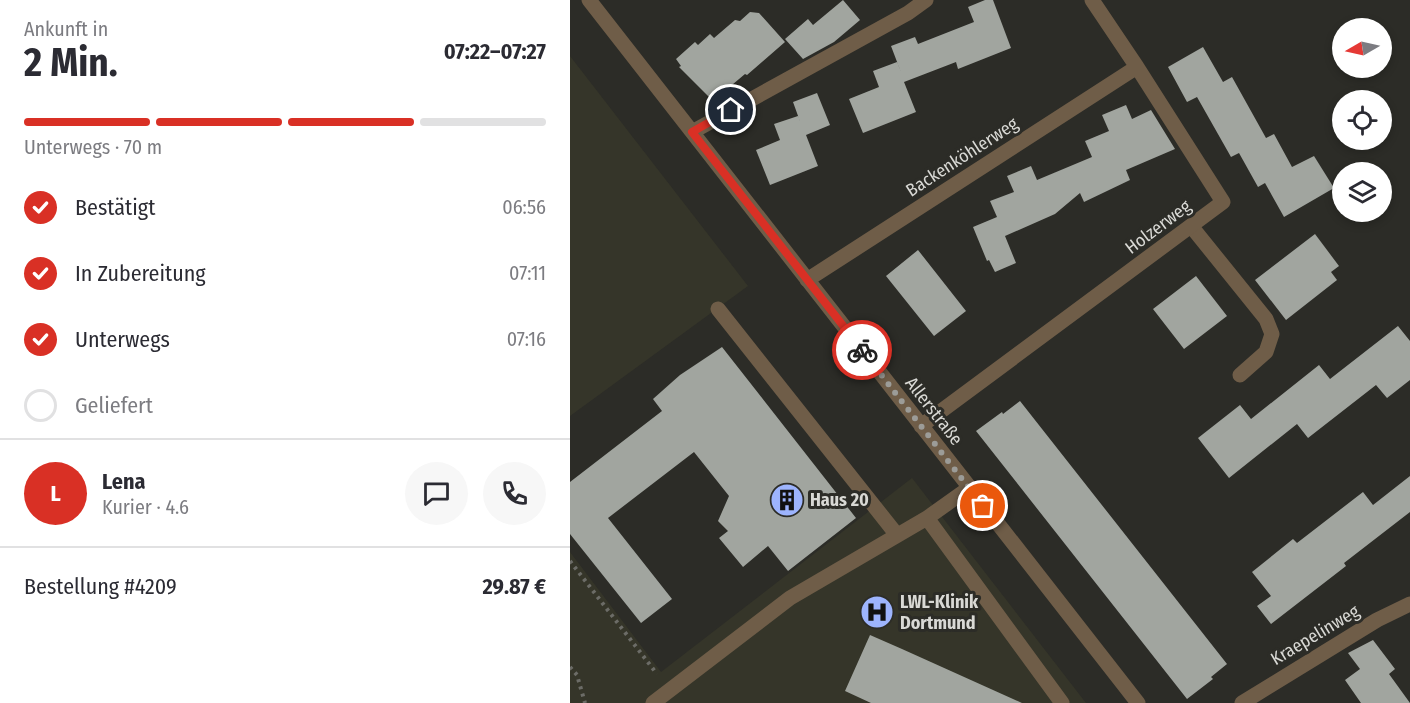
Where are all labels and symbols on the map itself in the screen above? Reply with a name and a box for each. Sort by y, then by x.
north arrow [1332,18,1392,78]
pin [705,84,756,135]
street label: Backenköhlerweg [902,112,1023,201]
street label: Holzerweg [1121,195,1196,259]
courier [832,320,892,380]
street label: Allerstraße [901,373,967,450]
pin [957,480,1008,531]
building icon: Haus 20 [769,482,805,518]
place label: Haus 20 [810,489,869,511]
place label: LWL-Klinik Dortmund [900,591,979,634]
hospital icon: LWL-Klinik Dortmund [859,594,895,630]
street label: Kraepelinweg [1267,600,1364,670]

